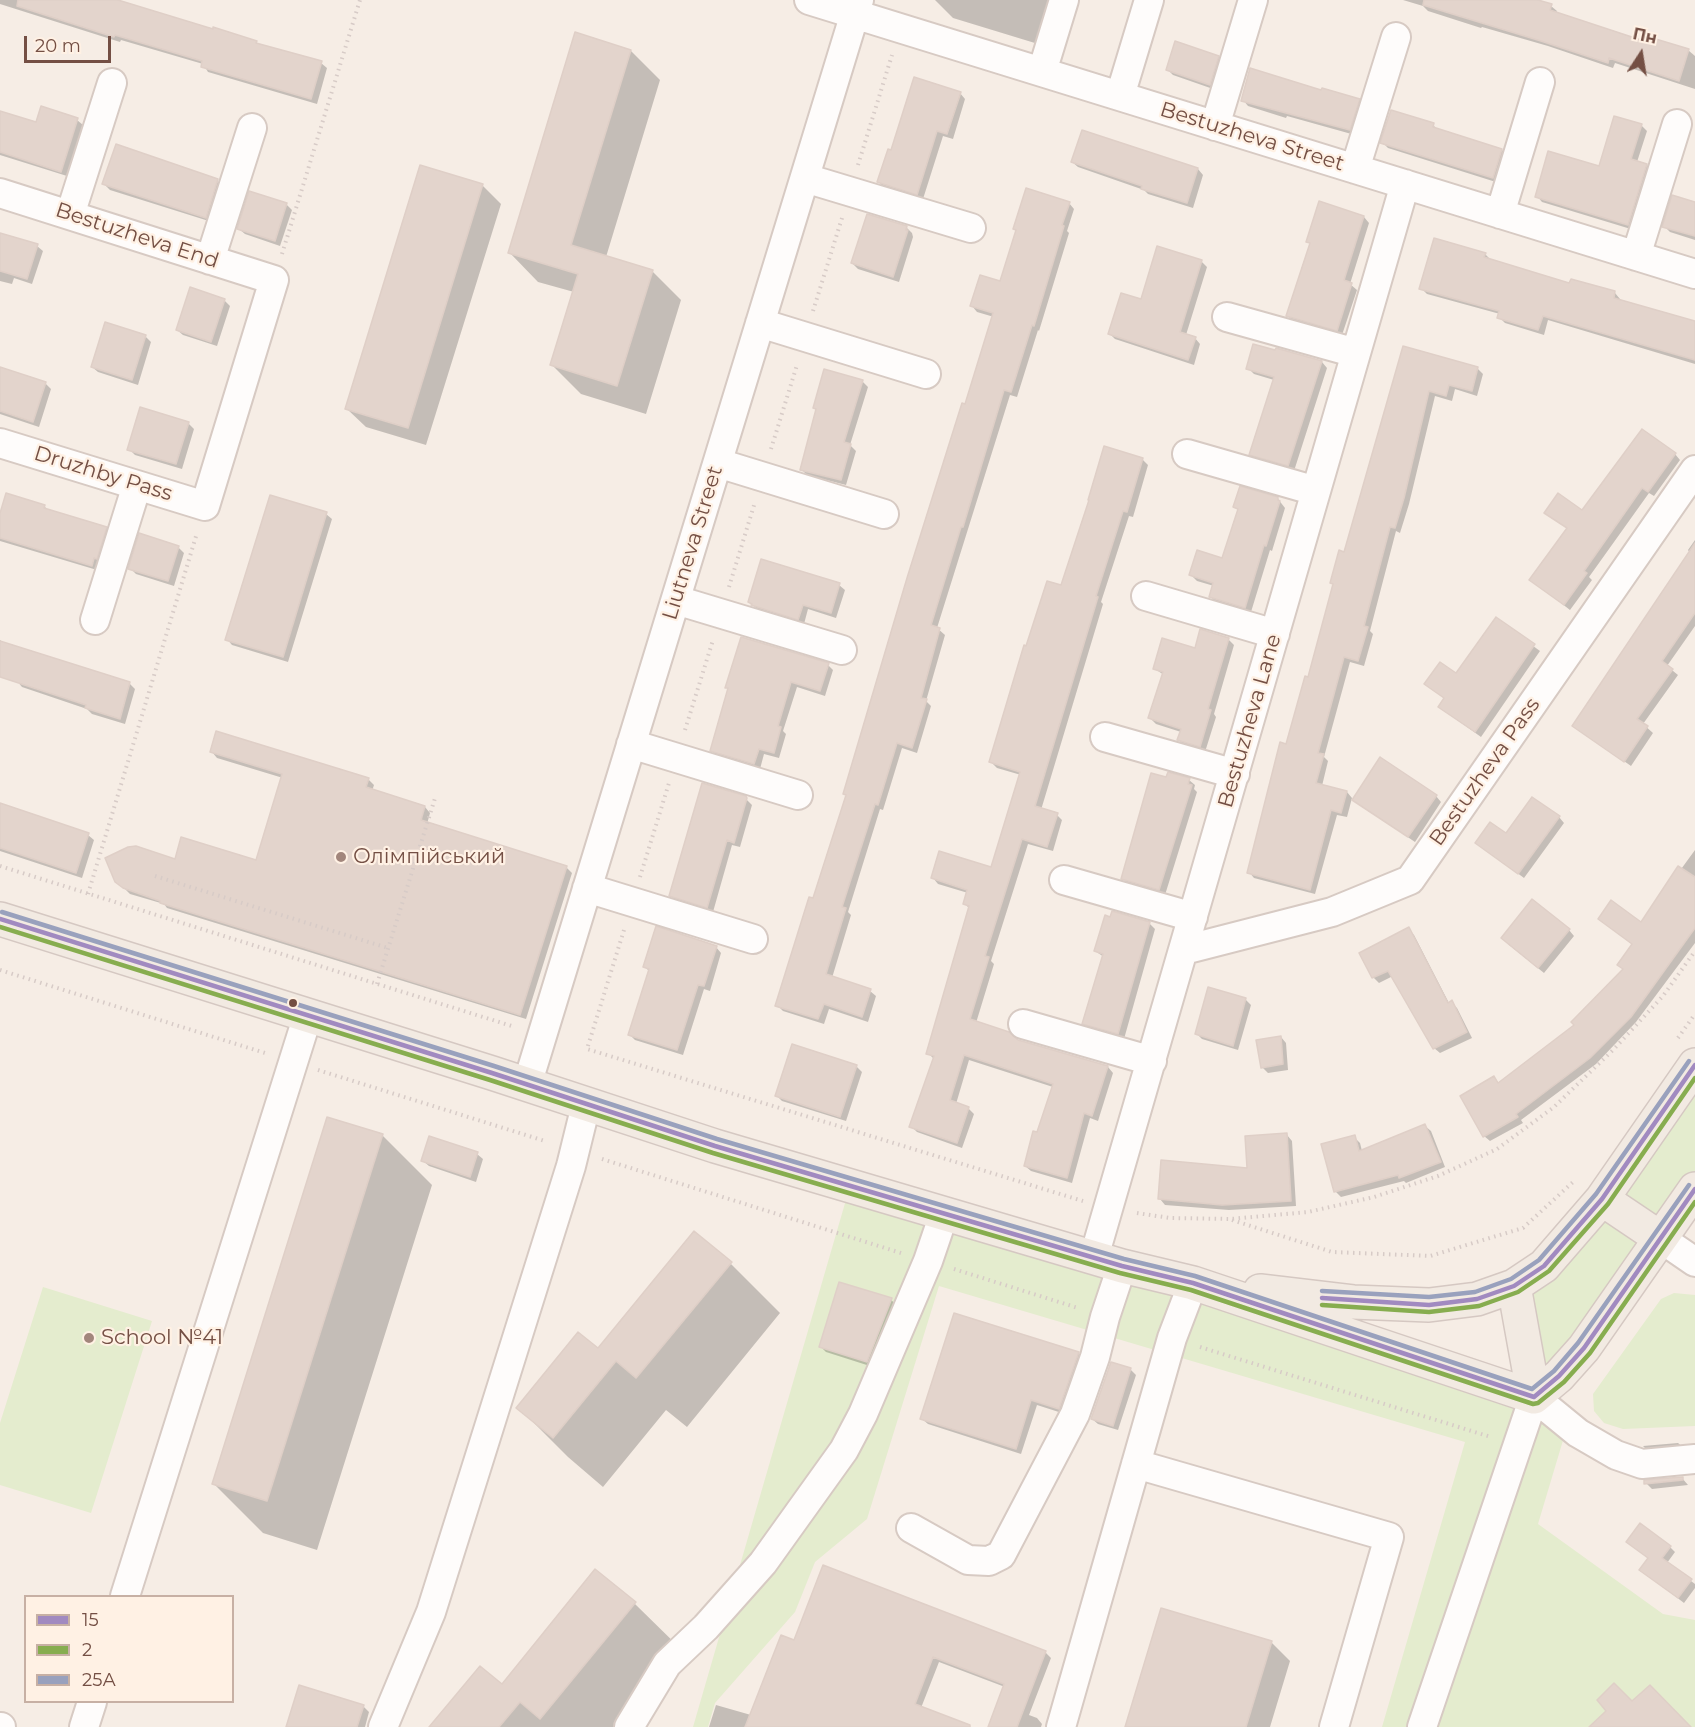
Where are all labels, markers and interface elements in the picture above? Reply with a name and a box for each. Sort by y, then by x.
scale bar [27,24,114,62]
north arrow [1611,24,1671,84]
text: Пн [1631,24,1659,48]
text: 20 m [35,35,81,57]
street label: Bestuzheva Street [1157,97,1347,177]
street label: Bestuzheva End [52,198,222,274]
street label: Druzhby Pass [31,441,175,507]
street label: Liutneva Street [658,463,728,623]
street label: Bestuzheva Lane [1213,631,1287,811]
street label: Bestuzheva Pass [1424,693,1546,851]
place label: Олімпійський [353,844,505,870]
marker: Олімпійський [334,850,348,864]
unlabelled marker [287,997,299,1009]
place label: School №41 [101,1325,223,1351]
marker: School №41 [82,1331,96,1345]
legend [24,1595,234,1703]
text: 15 [82,1609,99,1631]
text: 2 [82,1639,92,1661]
text: 25А [82,1669,116,1691]

